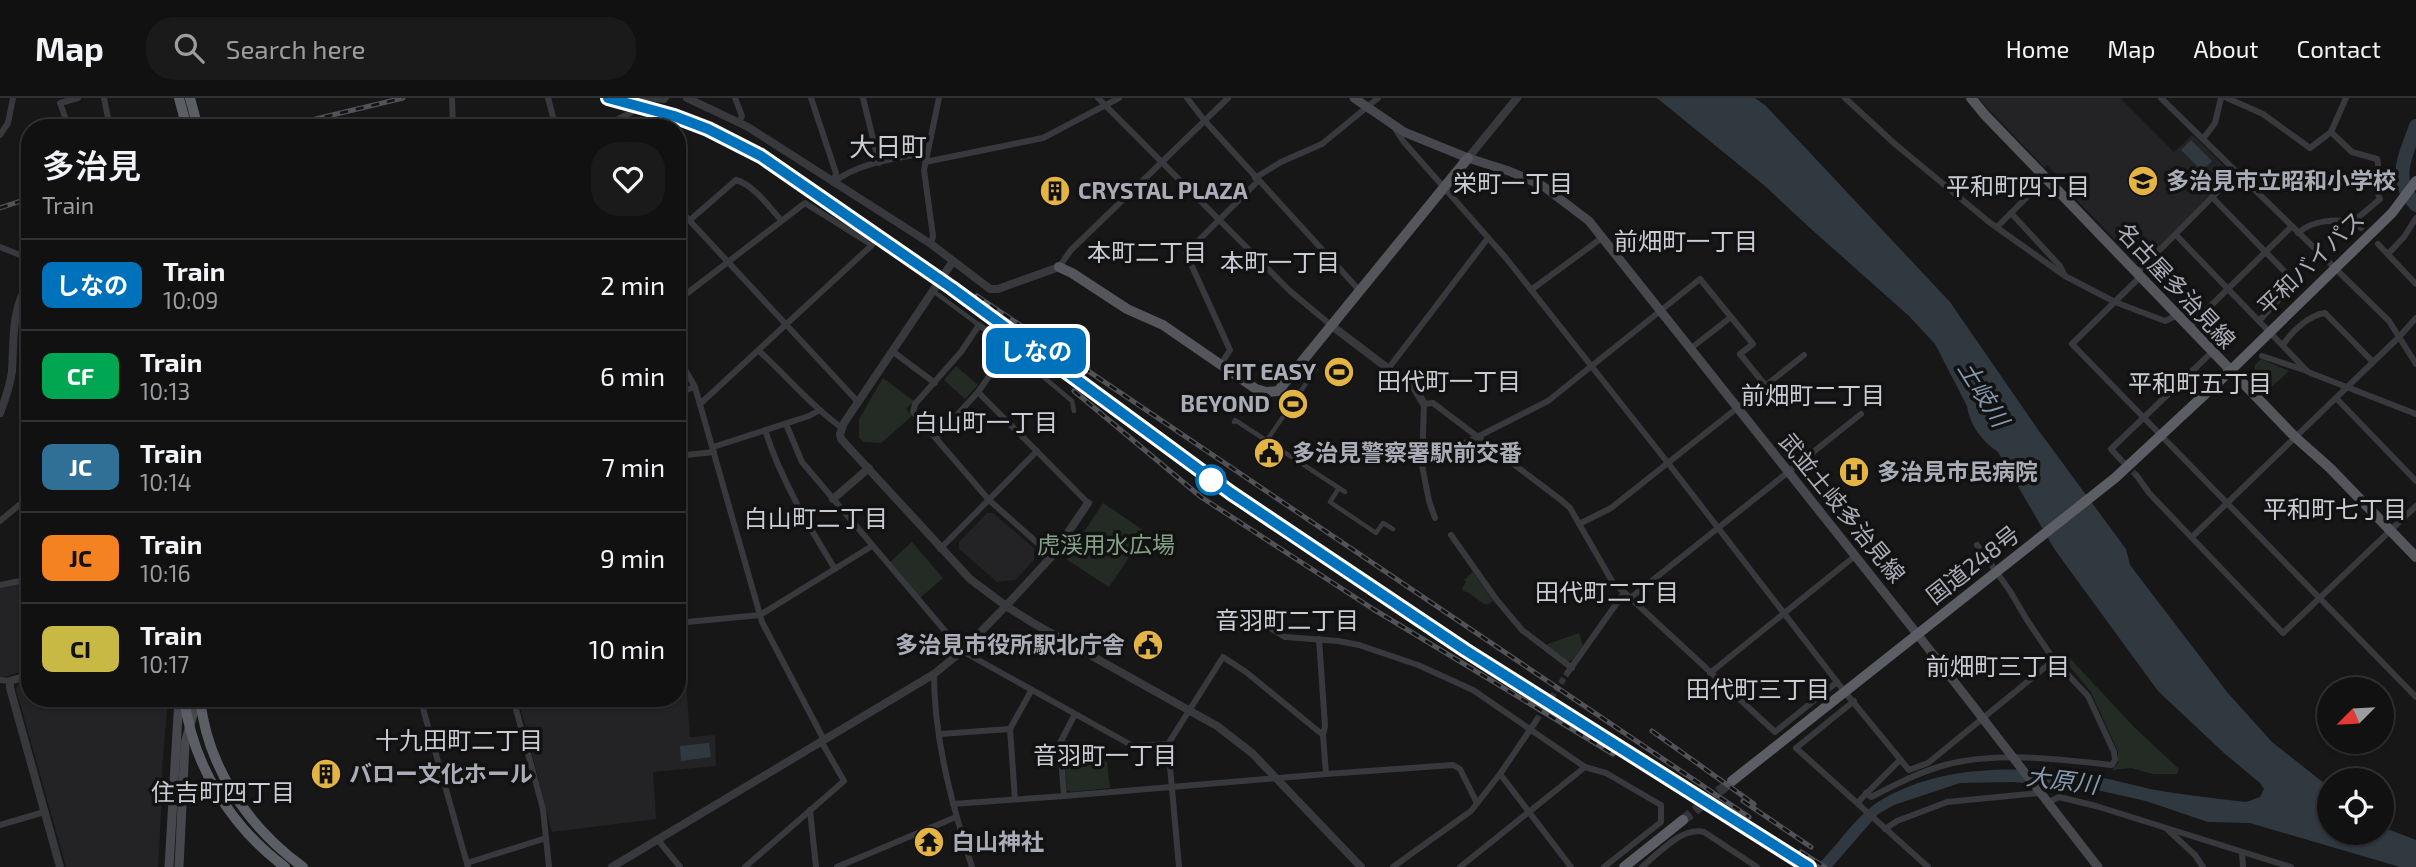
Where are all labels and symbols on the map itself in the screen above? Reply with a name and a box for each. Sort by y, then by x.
district label: 大日町 [849,130,927,161]
school or university icon: 多治見市立昭和小学校 [2126,164,2160,198]
place label: 多治見市立昭和小学校 [2166,166,2396,194]
district label: 栄町一丁目 [1453,168,1573,197]
district label: 平和町四丁目 [1946,171,2090,200]
building icon: CRYSTAL PLAZA [1038,174,1072,208]
place label: CRYSTAL PLAZA [1078,176,1248,204]
street label: 平和バイパス [2251,204,2370,320]
street label: 名古屋多治見線 [2112,217,2242,354]
district label: 前畑町一丁目 [1614,226,1758,255]
district label: 本町二丁目 [1087,237,1207,266]
district label: 本町一丁目 [1220,247,1340,276]
line badge: しなの [996,328,1076,374]
sports icon: FIT EASY [1322,355,1356,389]
water label: 土岐川 [1953,355,2017,434]
place label: FIT EASY [1222,357,1317,385]
district label: 田代町一丁目 [1377,366,1521,395]
district label: 平和町五丁目 [2128,368,2272,397]
district label: 前畑町二丁目 [1741,380,1885,409]
sports icon: BEYOND [1276,387,1310,421]
place label: BEYOND [1180,389,1270,417]
district label: 白山町一丁目 [914,407,1058,436]
street label: 武並土岐多治見線 [1774,427,1912,588]
public building icon: 多治見警察署駅前交番 [1252,436,1286,470]
place label: 多治見警察署駅前交番 [1292,438,1522,466]
hospital icon: 多治見市民病院 [1837,455,1871,489]
place label: 多治見市民病院 [1877,457,2038,485]
unlabelled marker [1196,465,1226,495]
district label: 平和町七丁目 [2263,494,2407,523]
district label: 白山町二丁目 [744,503,888,532]
street label: 国道248号 [1920,519,2024,609]
park label: 虎渓用水広場 [1037,530,1175,558]
district label: 田代町二丁目 [1535,577,1679,606]
district label: 音羽町二丁目 [1215,605,1359,634]
public building icon: 多治見市役所駅北庁舎 [1131,628,1165,662]
place label: 多治見市役所駅北庁舎 [895,630,1125,658]
district label: 前畑町三丁目 [1926,651,2070,680]
district label: 田代町三丁目 [1686,674,1830,703]
north arrow [2317,677,2394,754]
district label: 十九田町二丁目 [375,725,543,754]
district label: 音羽町一丁目 [1033,740,1177,769]
building icon: バロー文化ホール [309,757,343,791]
place label: バロー文化ホール [349,759,533,787]
water label: 大原川 [2025,761,2103,799]
district label: 住吉町四丁目 [151,777,295,806]
temple icon: 白山神社 [912,825,946,859]
place label: 白山神社 [952,827,1044,855]

